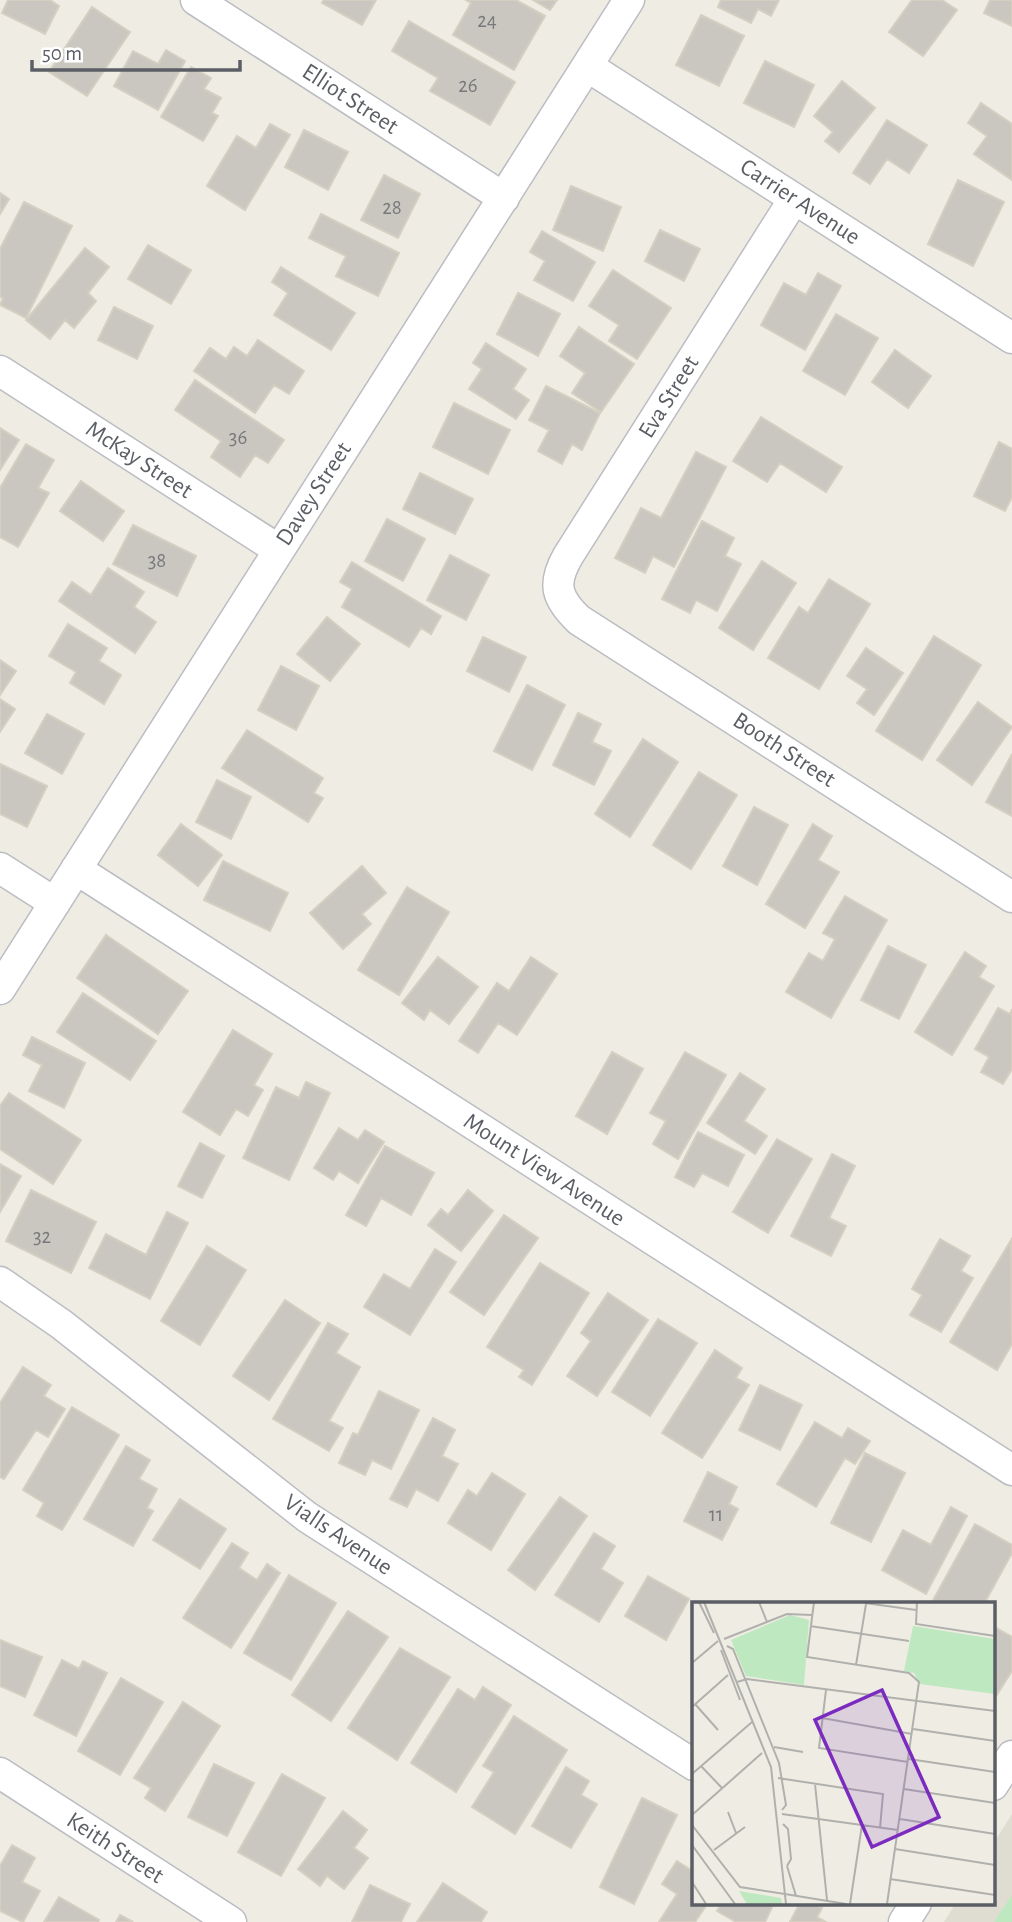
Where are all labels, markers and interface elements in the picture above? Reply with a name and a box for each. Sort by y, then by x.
house number: 24 [477,10,497,31]
scale bar [32,28,240,72]
text: 50 m [42,43,82,64]
street label: Elliot Street [298,59,403,139]
house number: 26 [458,75,478,96]
street label: Carrier Avenue [736,155,864,249]
house number: 28 [382,197,402,218]
street label: Eva Street [634,351,704,442]
street label: McKay Street [82,417,197,503]
house number: 36 [229,427,247,448]
street label: Davey Street [272,438,356,550]
house number: 38 [148,550,166,571]
street label: Booth Street [728,708,840,792]
street label: Mount View Avenue [459,1109,629,1231]
house number: 32 [33,1226,51,1247]
street label: Vialls Avenue [279,1490,397,1580]
house number: 11 [709,1504,723,1525]
inset map [692,1602,995,1904]
street label: Keith Street [62,1808,168,1888]

